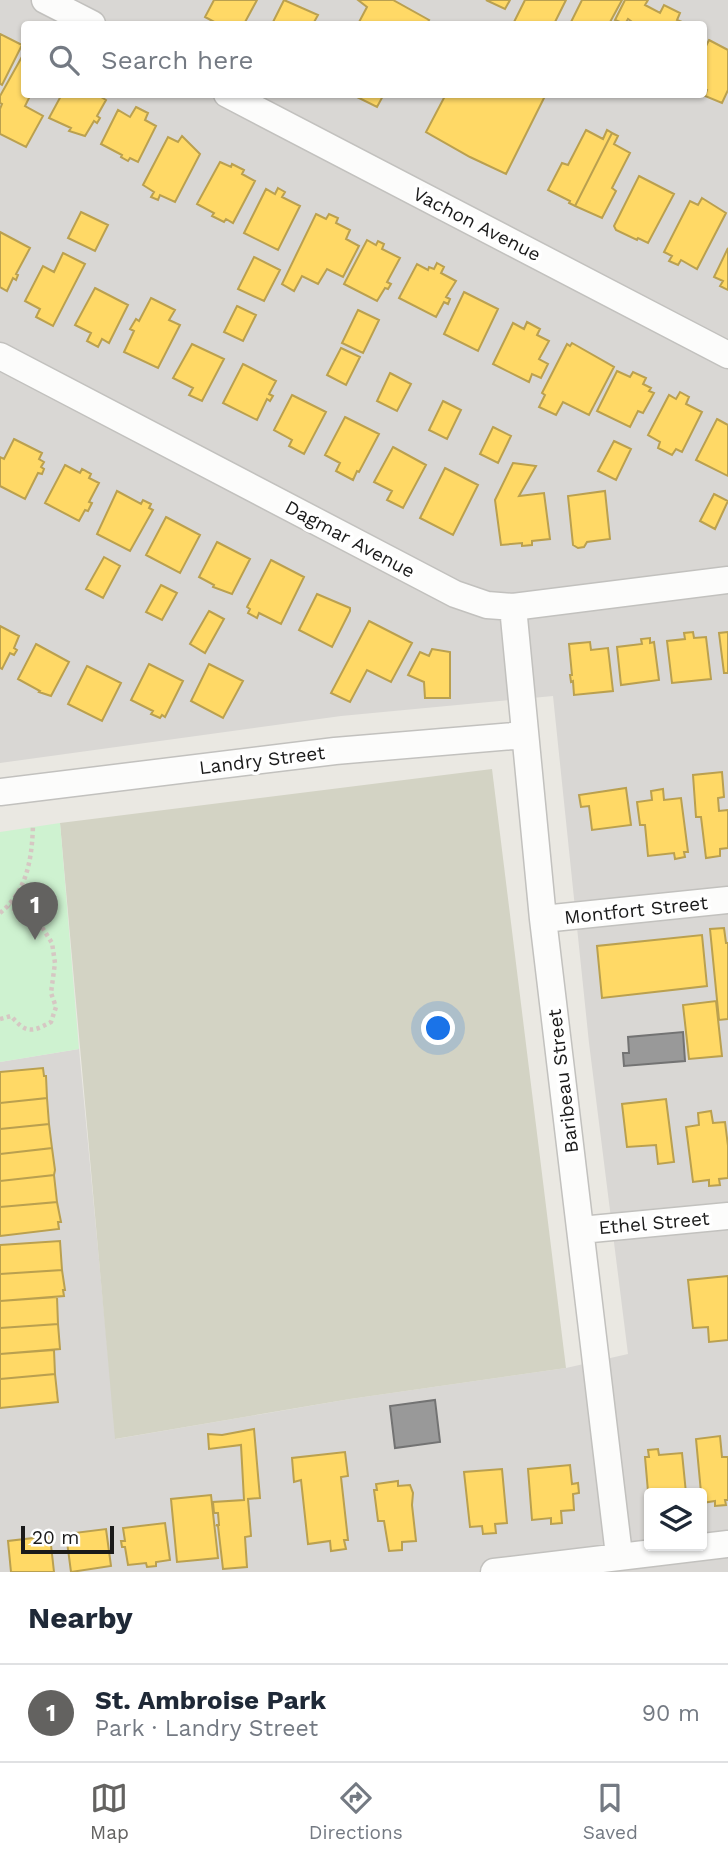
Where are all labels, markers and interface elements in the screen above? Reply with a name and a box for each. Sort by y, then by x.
search box [21,21,707,98]
icon: search [45,41,83,79]
text: Search here [101,45,253,75]
street label: Vachon Avenue [409,182,545,266]
street label: Dagmar Avenue [281,495,419,583]
street label: Landry Street [198,741,326,779]
pin: 1 [12,882,58,940]
street label: Montfort Street [563,891,709,929]
street label: Baribeau Street [543,1008,583,1154]
your location [421,1011,455,1045]
street label: Ethel Street [598,1207,710,1239]
map controls [644,1488,707,1551]
button: layers [644,1488,707,1551]
scale bar [21,1523,114,1555]
text: 20 m [32,1526,79,1549]
text: Nearby [28,1600,133,1635]
text: St. Ambroise Park [95,1685,326,1715]
text: 1 [46,1700,56,1727]
text: 90 m [642,1700,700,1727]
text: Park · Landry Street [95,1715,318,1742]
tab: Map [90,1779,129,1844]
tab: Directions [309,1779,403,1844]
tab: Saved [583,1779,638,1844]

